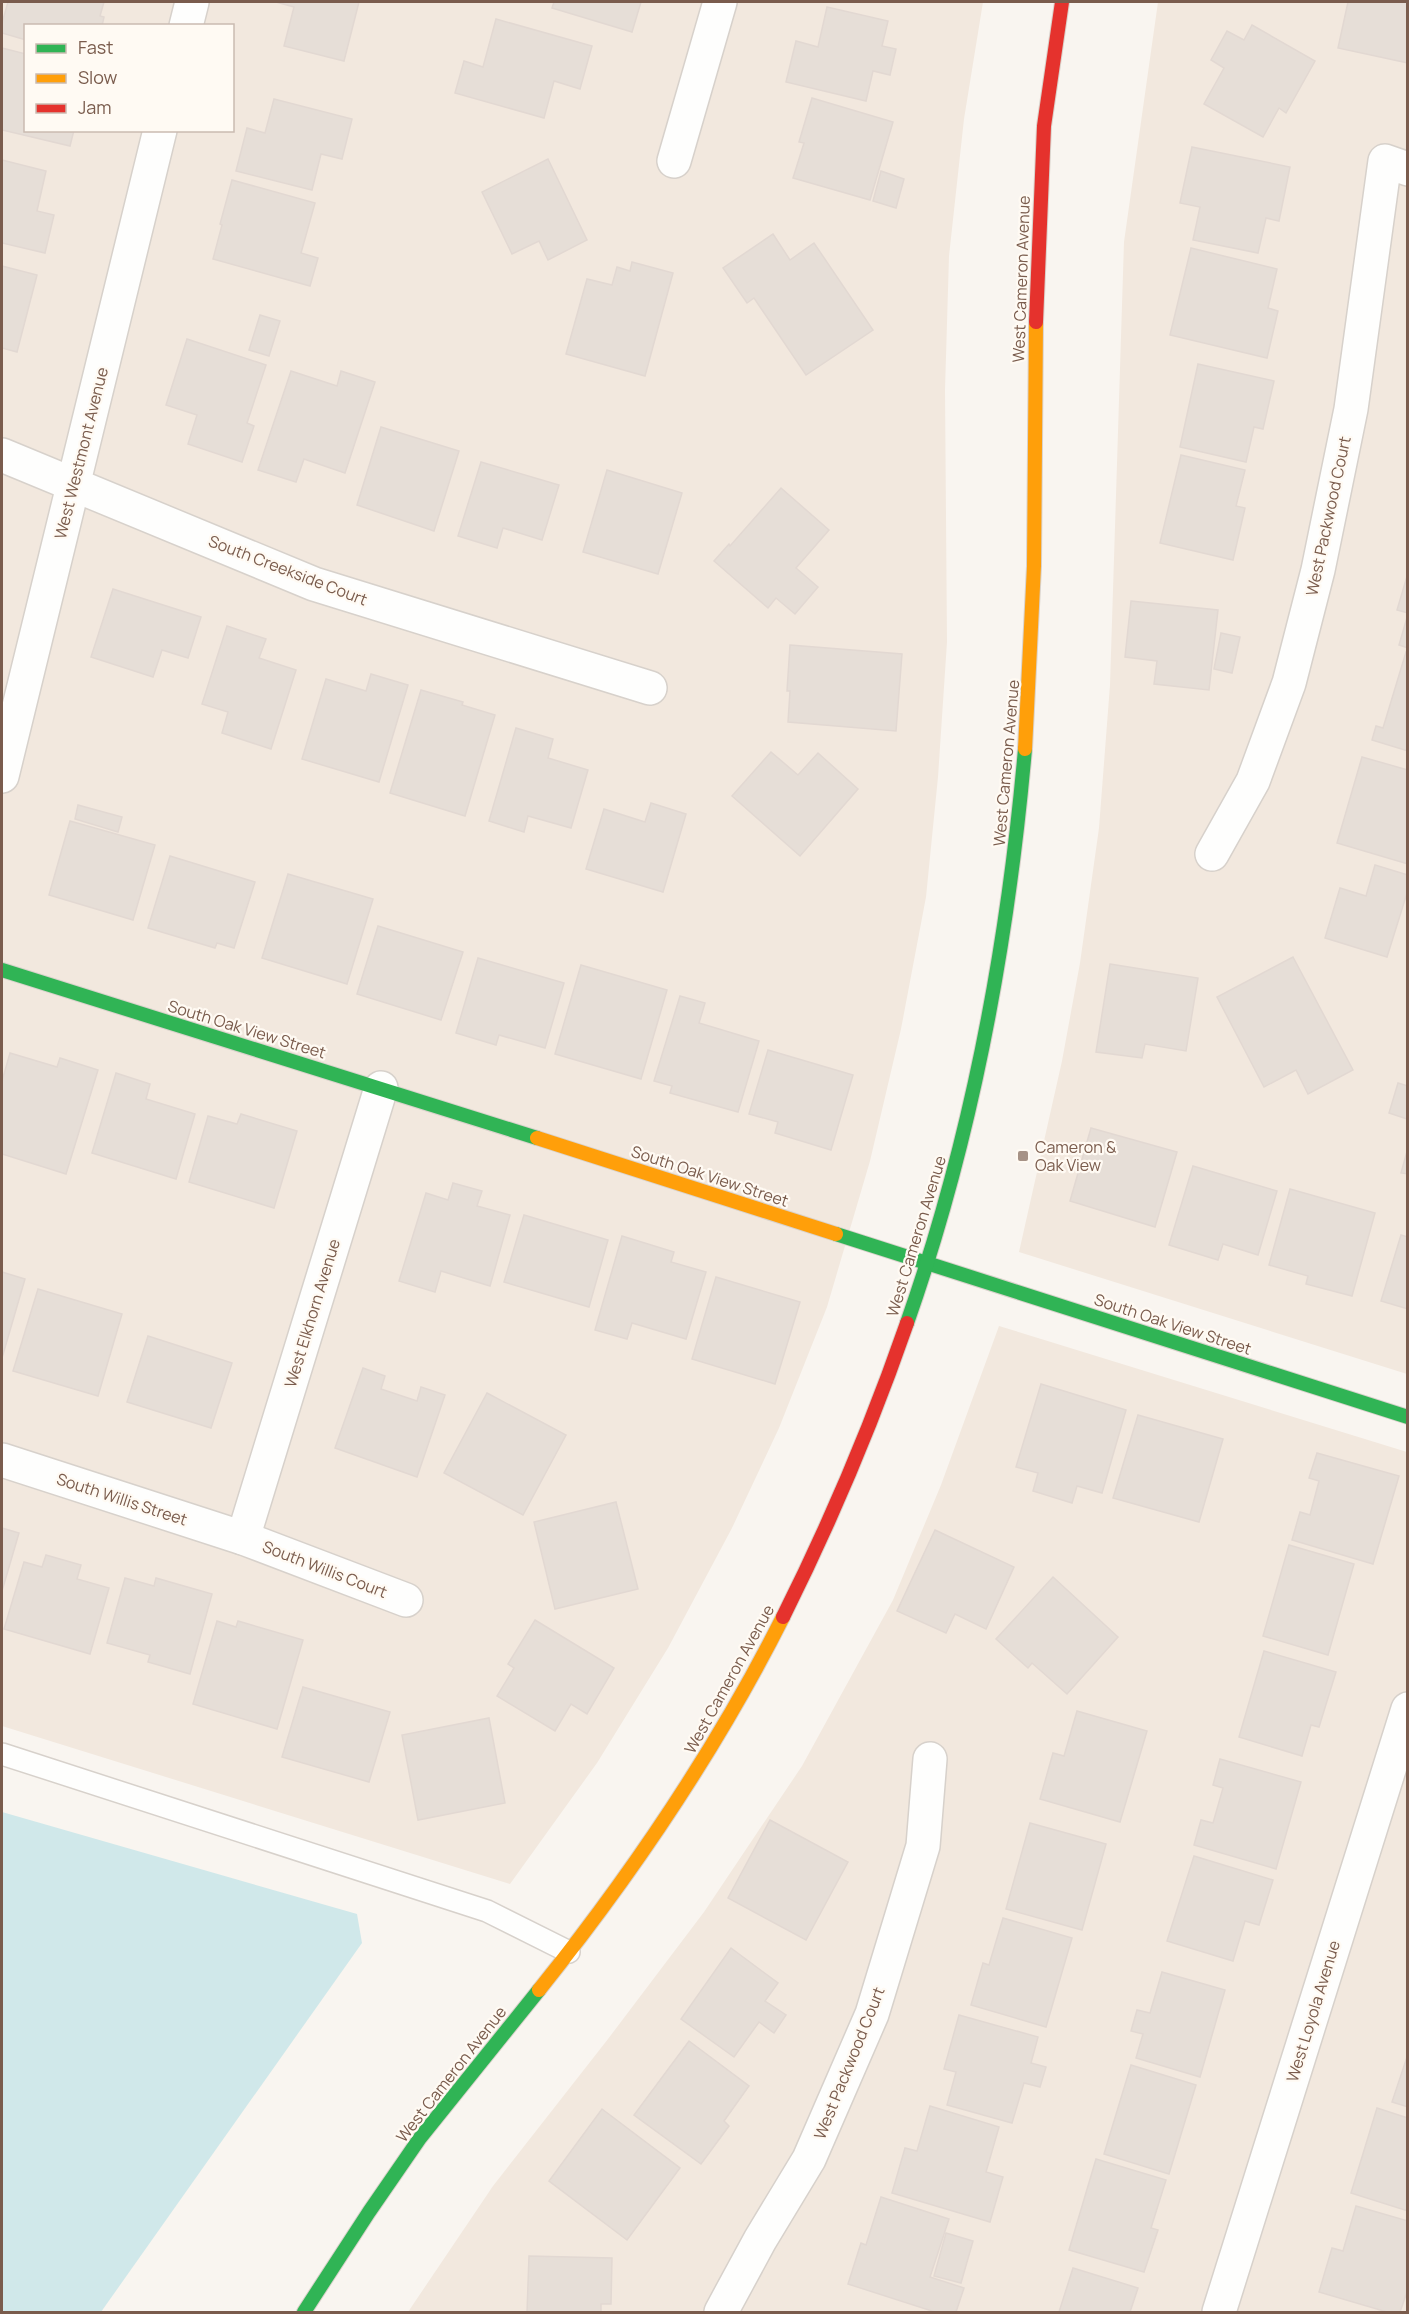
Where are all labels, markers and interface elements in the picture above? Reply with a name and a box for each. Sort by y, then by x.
legend [24,24,234,132]
text: Fast [78,35,113,59]
text: Slow [78,65,118,89]
text: Jam [78,95,112,119]
street label: West Cameron Avenue [1007,195,1035,363]
street label: West Westmont Avenue [49,365,113,541]
street label: West Packwood Court [1300,434,1356,598]
street label: South Creekside Court [206,530,370,610]
street label: West Cameron Avenue [988,679,1024,847]
street label: South Oak View Street [165,994,329,1064]
place label: Cameron & Oak View [1035,1136,1117,1176]
street label: South Oak View Street [629,1140,791,1212]
marker: Cameron & Oak View [1016,1149,1030,1163]
street label: West Cameron Avenue [881,1153,951,1319]
street label: West Elkhorn Avenue [279,1236,345,1390]
street label: South Oak View Street [1092,1288,1254,1360]
street label: South Willis Street [54,1468,190,1530]
street label: South Willis Court [260,1535,390,1603]
street label: West Cameron Avenue [679,1601,779,1757]
street label: West Loyola Avenue [1281,1938,1345,2084]
street label: West Packwood Court [808,1984,890,2142]
street label: West Cameron Avenue [391,2001,511,2147]

